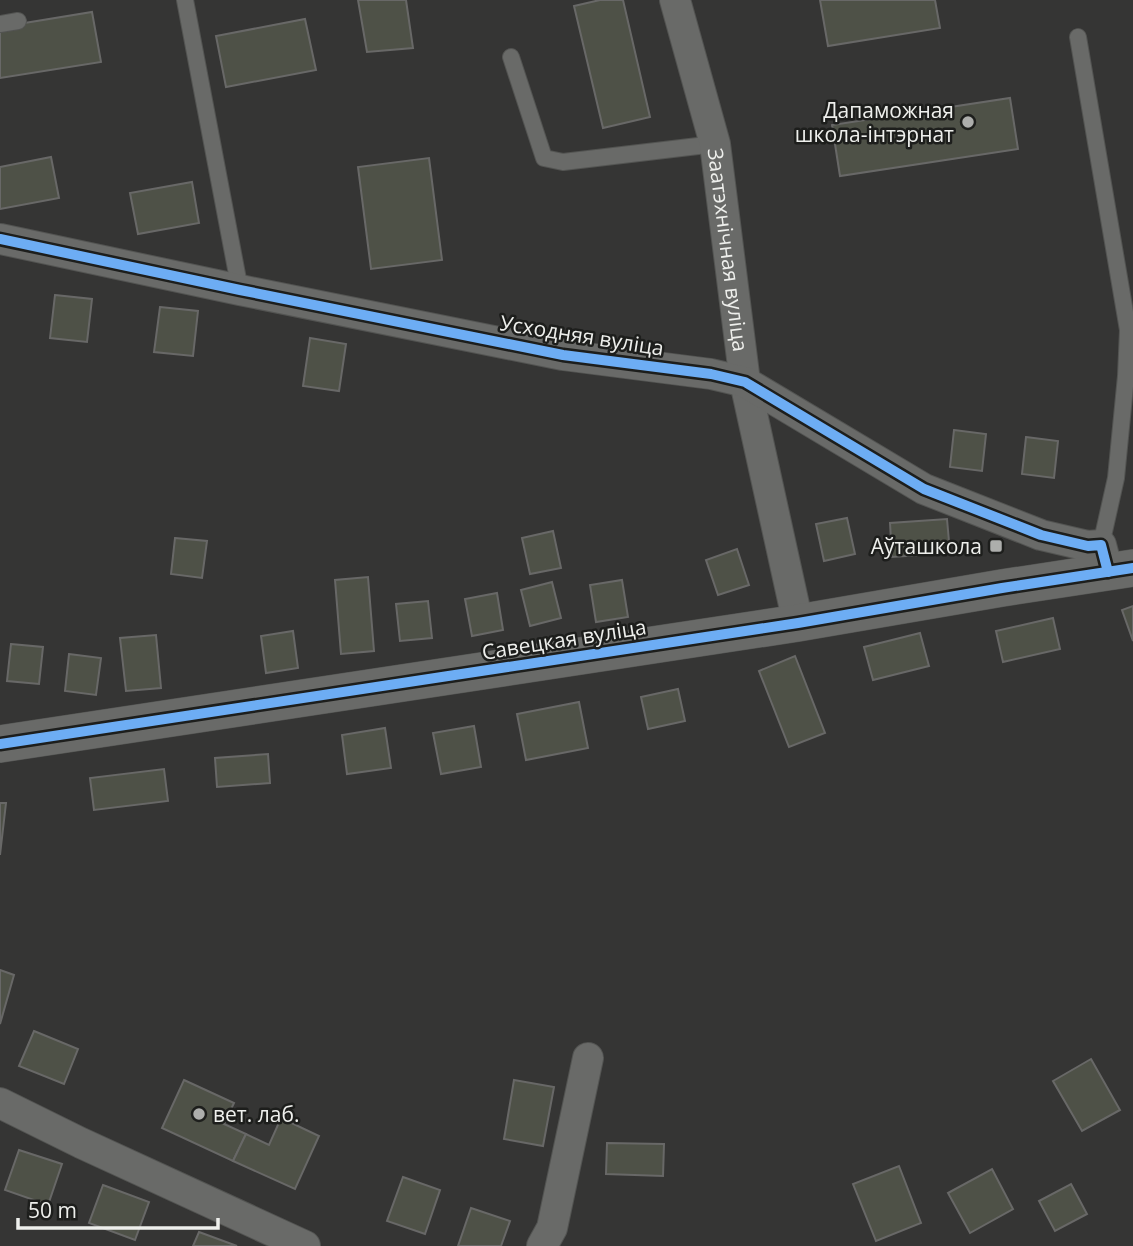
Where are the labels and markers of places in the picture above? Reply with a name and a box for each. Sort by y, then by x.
place label: Дапаможная школа-інтэрнат [795,96,954,148]
marker: Дапаможная школа-інтэрнат [960,114,976,130]
place label: Аўташкола [871,532,982,560]
marker: Аўташкола [988,538,1004,554]
place label: вет. лаб. [213,1100,299,1128]
marker: вет. лаб. [191,1106,207,1122]

